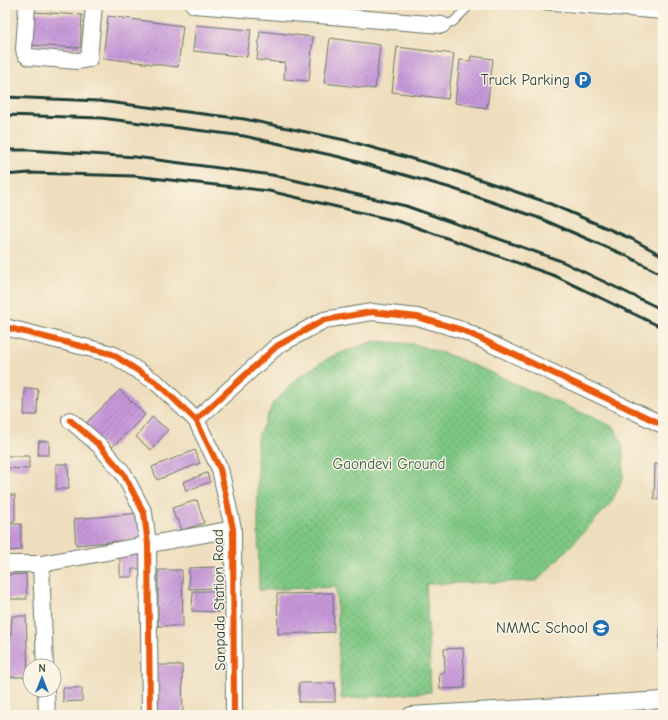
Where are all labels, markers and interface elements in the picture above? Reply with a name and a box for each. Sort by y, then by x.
parking icon: Truck Parking [573,70,593,90]
place label: Truck Parking [481,71,570,89]
park label: Gaondevi Ground [332,455,446,473]
street label: Sanpada Station Road [209,529,229,671]
school or university icon: NMMC School [591,618,611,638]
place label: NMMC School [496,619,588,637]
north arrow [22,658,62,698]
text: N [38,662,46,675]

